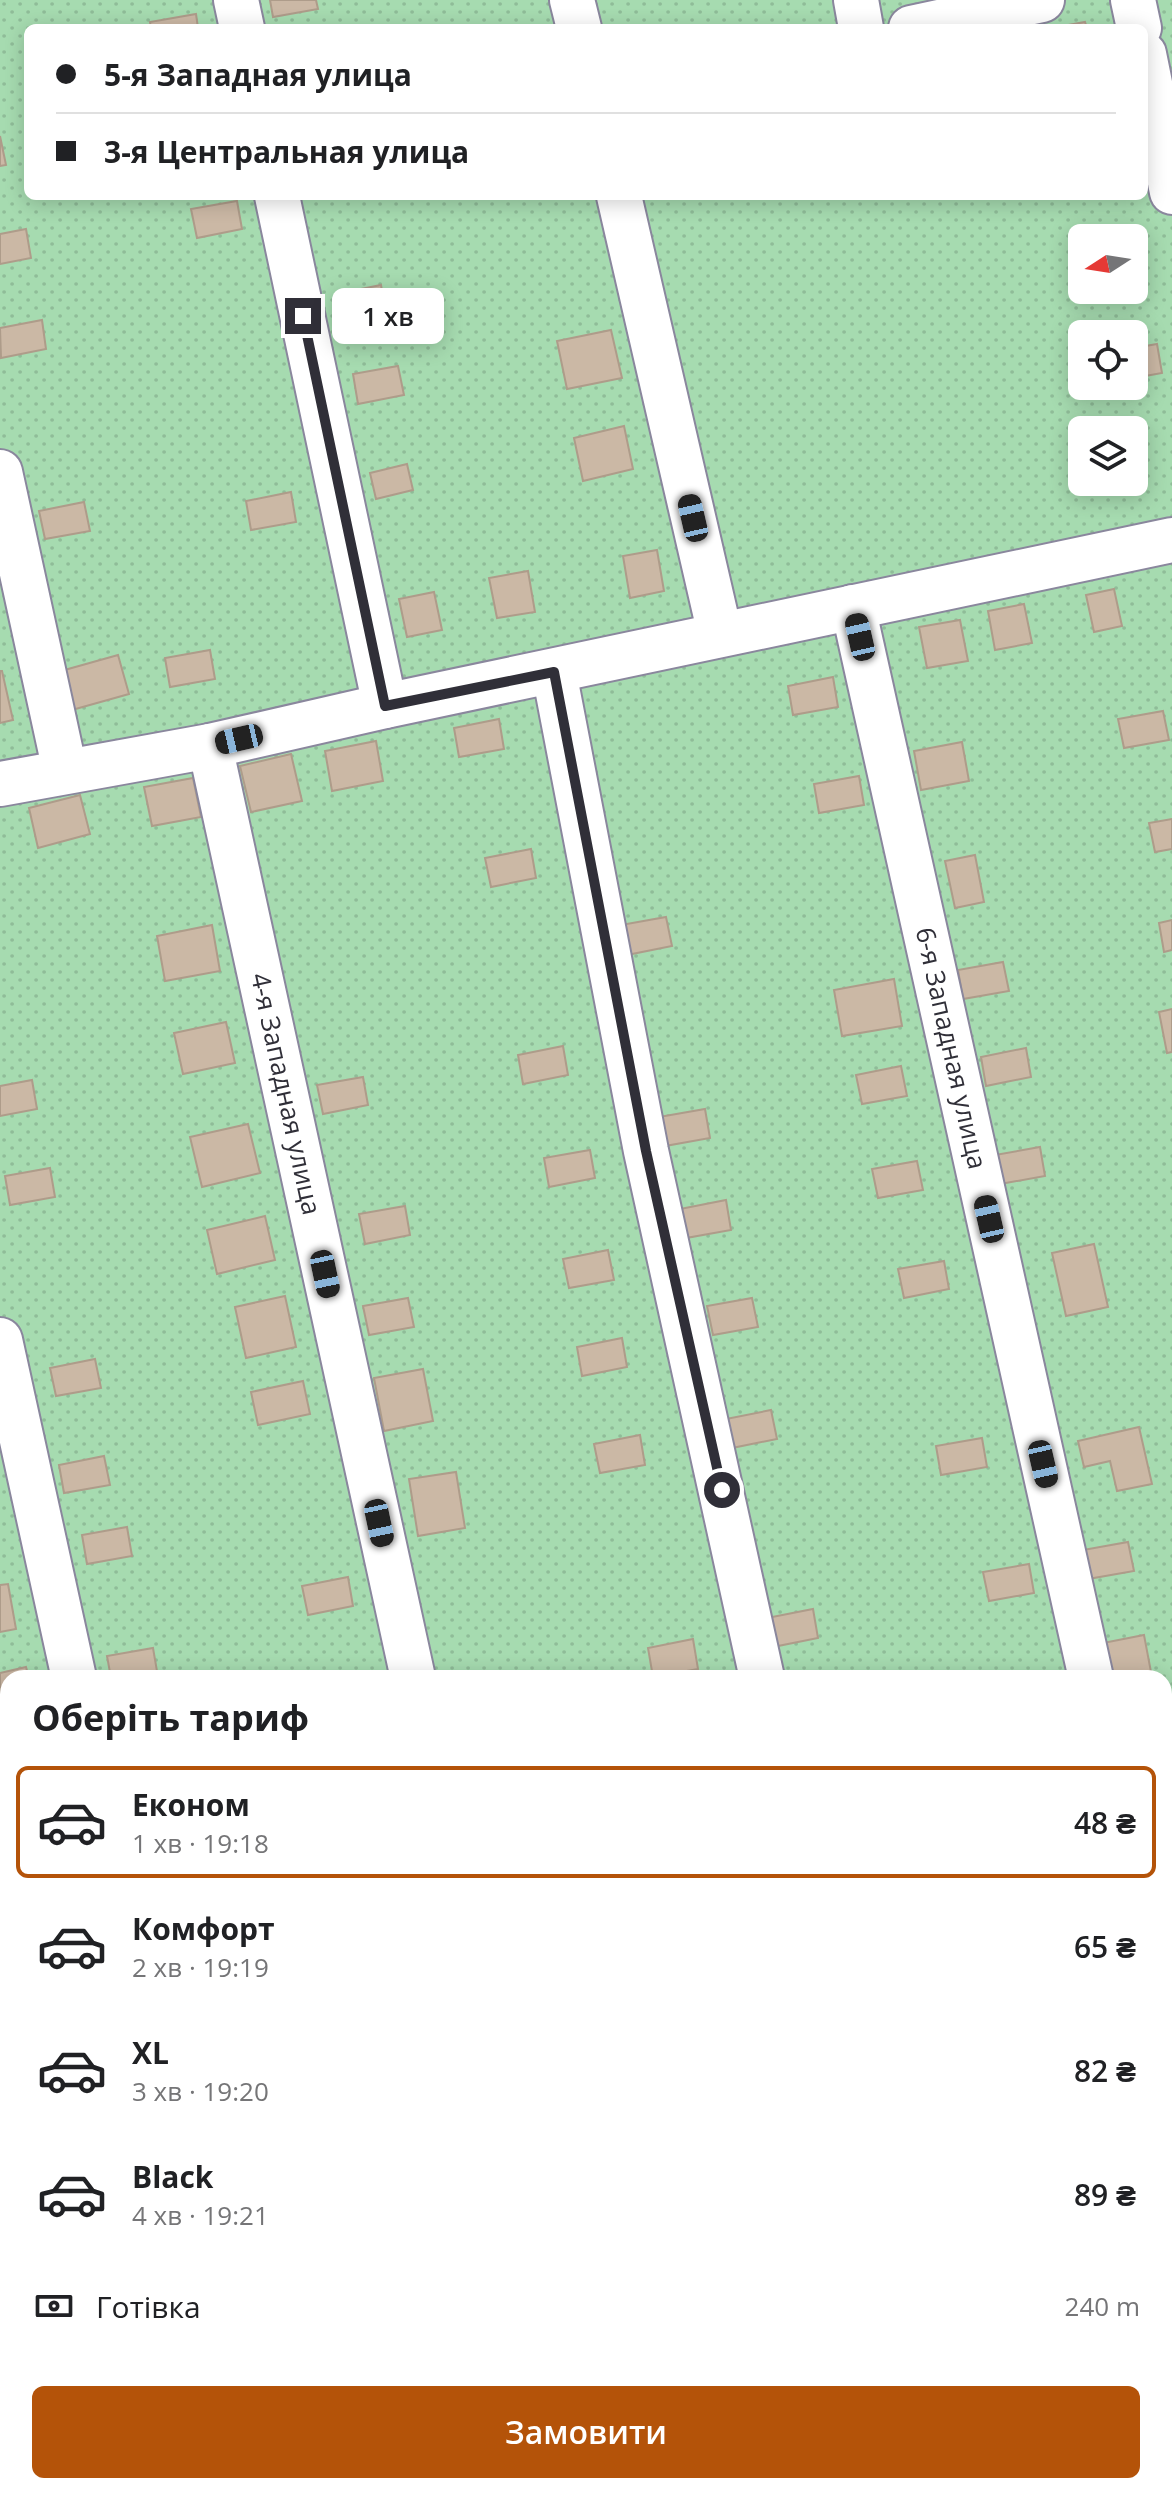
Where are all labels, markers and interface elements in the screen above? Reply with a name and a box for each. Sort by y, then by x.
text: 5-я Западная улица [104,54,412,95]
text: 3-я Центральная улица [104,131,469,172]
north arrow [1068,224,1148,304]
map controls [1068,224,1148,496]
callout: 1 хв [331,288,443,344]
route end [285,298,321,334]
text: 1 хв [362,298,414,334]
button: locate [1068,320,1148,400]
button: layers [1068,416,1148,496]
car [676,492,710,544]
car [843,611,877,663]
car [213,722,265,756]
street label: 6-я Западная улица [908,924,996,1172]
street label: 4-я Западная улица [243,969,331,1218]
car [972,1193,1006,1245]
car [308,1248,342,1300]
car [1026,1438,1060,1490]
route start [704,1472,740,1508]
car [362,1497,396,1549]
text: Оберіть тариф [32,1693,309,1742]
text: Економ [132,1784,250,1825]
icon: car [36,1786,108,1858]
text: 48 ₴ [1074,1802,1136,1843]
text: 1 хв · 19:18 [132,1825,269,1861]
text: Комфорт [132,1908,275,1949]
icon: car [36,1910,108,1982]
text: 65 ₴ [1074,1926,1136,1967]
text: 2 хв · 19:19 [132,1949,269,1985]
text: XL [132,2032,169,2073]
icon: car [36,2034,108,2106]
text: 82 ₴ [1074,2050,1136,2091]
text: 3 хв · 19:20 [132,2073,269,2109]
text: Black [132,2156,213,2197]
icon: car [36,2158,108,2230]
text: 89 ₴ [1074,2174,1136,2215]
text: 4 хв · 19:21 [132,2197,269,2233]
icon: cash [32,2284,76,2328]
text: Готівка [96,2286,201,2327]
text: 240 m [1065,2288,1140,2324]
button: Замовити [32,2386,1140,2478]

